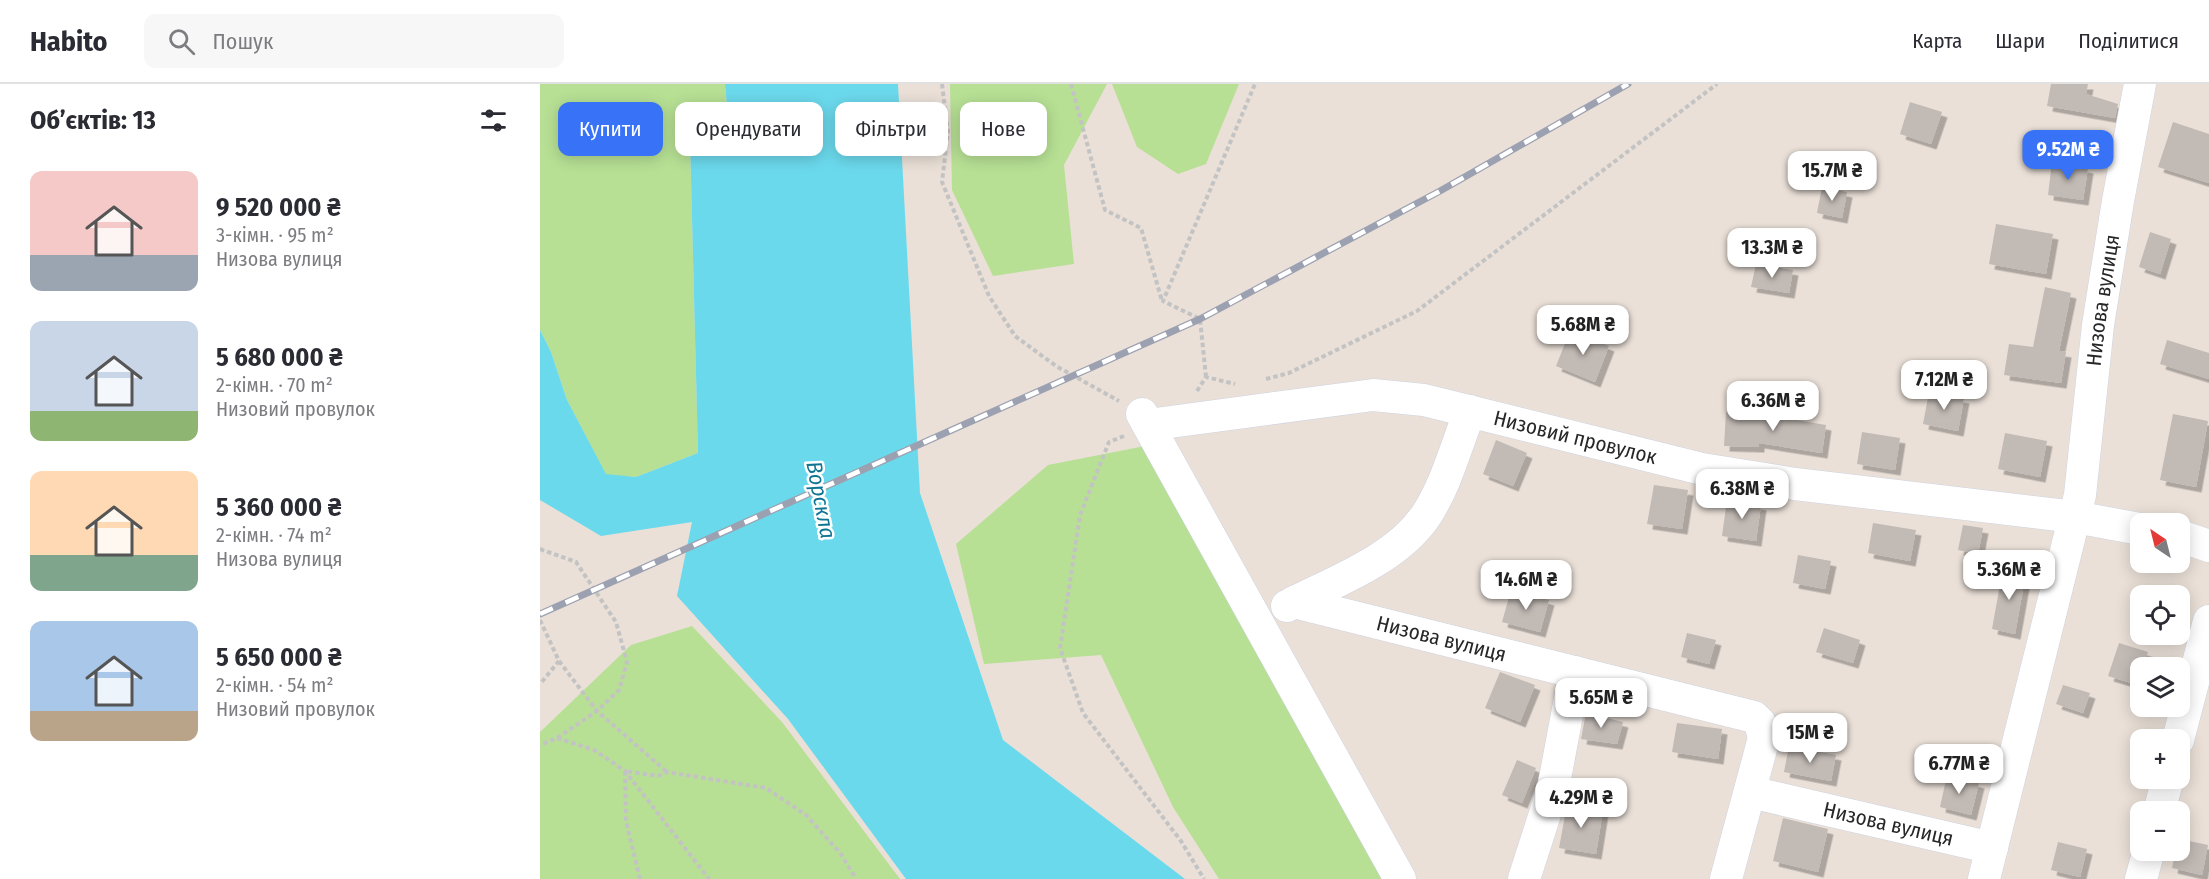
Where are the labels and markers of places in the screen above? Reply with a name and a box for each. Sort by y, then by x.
pin: 9.52M ₴ [2013,130,2123,181]
pin: 15.7M ₴ [1777,151,1887,202]
pin: 13.3M ₴ [1717,228,1827,279]
pin: 5.68M ₴ [1528,305,1638,356]
pin: 7.12M ₴ [1889,360,1999,411]
pin: 6.36M ₴ [1718,381,1828,432]
pin: 6.38M ₴ [1687,469,1797,520]
pin: 5.36M ₴ [1954,550,2064,601]
pin: 14.6M ₴ [1471,560,1581,611]
pin: 5.65M ₴ [1546,678,1656,729]
pin: 15M ₴ [1768,713,1852,764]
pin: 6.77M ₴ [1904,744,2014,795]
pin: 4.29M ₴ [1526,778,1636,829]

